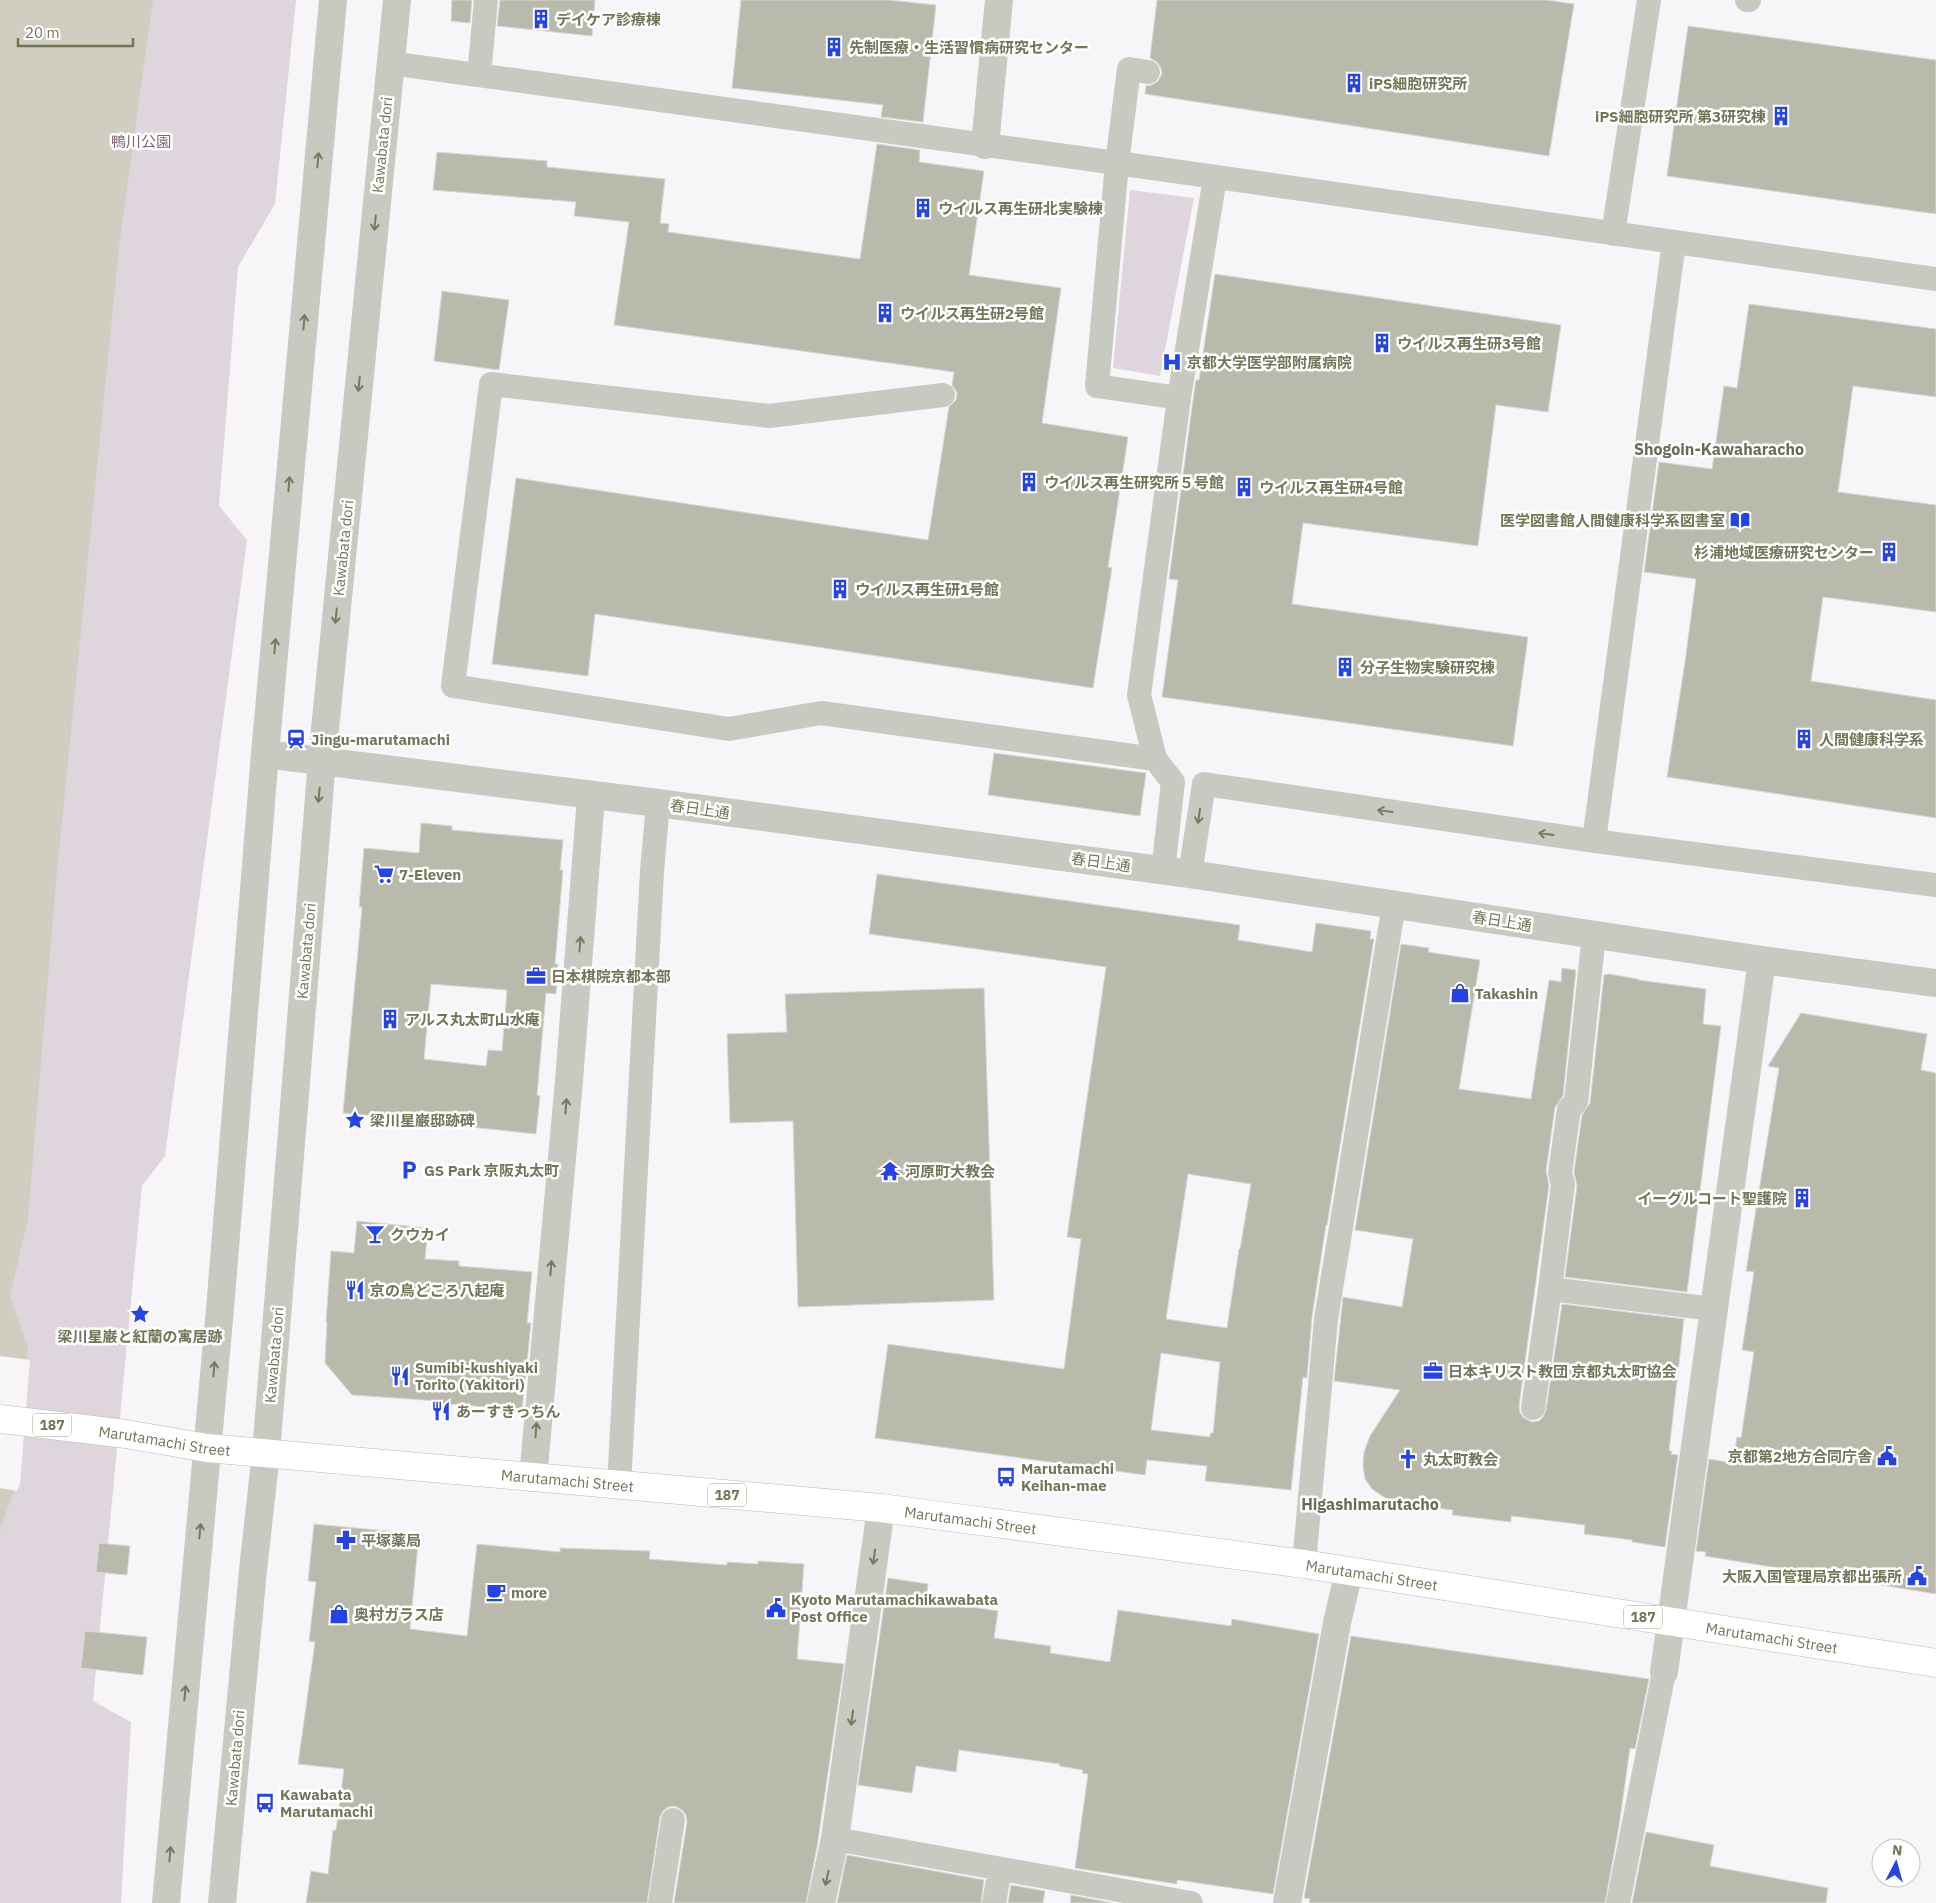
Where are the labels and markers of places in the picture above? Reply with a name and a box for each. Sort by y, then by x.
building icon: デイケア診療棟 [530,8,552,30]
place label: デイケア診療棟 [556,10,661,29]
building icon: 先制医療・生活習慣病研究センター [823,36,845,58]
place label: 先制医療・生活習慣病研究センター [849,38,1089,57]
building icon: iPS細胞研究所 [1343,72,1365,94]
place label: iPS細胞研究所 [1369,74,1467,93]
building icon: iPS細胞研究所 第3研究棟 [1770,105,1792,127]
place label: iPS細胞研究所 第3研究棟 [1595,107,1766,126]
building icon: ウイルス再生研北実験棟 [912,197,934,219]
place label: ウイルス再生研北実験棟 [938,199,1103,218]
building icon: ウイルス再生研2号館 [874,302,896,324]
place label: ウイルス再生研2号館 [900,304,1044,323]
building icon: ウイルス再生研3号館 [1371,332,1393,354]
place label: ウイルス再生研3号館 [1397,334,1541,353]
hospital icon: 京都大学医学部附属病院 [1161,351,1183,373]
place label: 京都大学医学部附属病院 [1187,353,1352,372]
building icon: ウイルス再生研究所５号館 [1018,471,1040,493]
place label: ウイルス再生研究所５号館 [1044,473,1224,492]
building icon: ウイルス再生研4号館 [1233,476,1255,498]
place label: ウイルス再生研4号館 [1259,478,1403,497]
library icon: 医学図書館人間健康科学系図書室 [1729,509,1751,531]
place label: 医学図書館人間健康科学系図書室 [1500,511,1725,530]
building icon: 杉浦地域医療研究センター [1878,541,1900,563]
place label: 杉浦地域医療研究センター [1694,543,1874,562]
building icon: ウイルス再生研1号館 [829,578,851,600]
place label: ウイルス再生研1号館 [855,580,999,599]
building icon: 分子生物実験研究棟 [1334,656,1356,678]
place label: 分子生物実験研究棟 [1360,658,1495,677]
station icon: Jingu-marutamachi [285,728,307,750]
building icon: 人間健康科学系 [1793,728,1815,750]
place label: Jingu-marutamachi [311,730,450,749]
place label: 人間健康科学系 [1819,730,1924,749]
supermarket icon: 7-Eleven [373,863,395,885]
place label: 7-Eleven [399,865,461,884]
office icon: 日本棋院京都本部 [525,965,547,987]
place label: 日本棋院京都本部 [551,967,671,986]
shop icon: Takashin [1449,982,1471,1004]
place label: Takashin [1475,984,1538,1003]
building icon: アルス丸太町山水庵 [379,1008,401,1030]
place label: アルス丸太町山水庵 [405,1010,540,1029]
place icon: 梁川星巌邸跡碑 [344,1109,366,1131]
place label: 梁川星巌邸跡碑 [370,1111,475,1130]
parking icon: GS Park 京阪丸太町 [398,1159,420,1181]
temple icon: 河原町大教会 [879,1160,901,1182]
place label: GS Park 京阪丸太町 [424,1161,559,1180]
place label: 河原町大教会 [905,1162,995,1181]
building icon: イーグルコート聖護院 [1791,1187,1813,1209]
place label: イーグルコート聖護院 [1637,1189,1787,1208]
bar icon: クウカイ [364,1223,386,1245]
place label: クウカイ [390,1225,450,1244]
restaurant icon: 京の鳥どころ八起庵 [344,1279,366,1301]
place label: 京の鳥どころ八起庵 [370,1281,505,1300]
place icon: 梁川星巌と紅蘭の寓居跡 [129,1303,151,1325]
place label: 梁川星巌と紅蘭の寓居跡 [57,1327,223,1346]
place label: Sumibi-kushiyaki Torito (Yakitori) [415,1358,538,1394]
office icon: 日本キリスト教団 京都丸太町協会 [1422,1360,1444,1382]
place label: 日本キリスト教団 京都丸太町協会 [1448,1362,1677,1381]
restaurant icon: Sumibi-kushiyaki Torito (Yakitori) [389,1365,411,1387]
restaurant icon: あーすきっちん [430,1400,452,1422]
place label: あーすきっちん [456,1402,560,1421]
public building icon: 京都第2地方合同庁舎 [1876,1445,1898,1467]
place label: 京都第2地方合同庁舎 [1728,1447,1873,1466]
church icon: 丸太町教会 [1397,1448,1419,1470]
place label: 丸太町教会 [1423,1450,1498,1469]
place label: Marutamachi Keihan-mae [1021,1459,1114,1495]
bus stop icon: Marutamachi Keihan-mae [995,1466,1017,1488]
pharmacy icon: 平塚薬局 [335,1529,357,1551]
place label: 平塚薬局 [361,1531,421,1550]
public building icon: 大阪入国管理局京都出張所 [1906,1565,1928,1587]
place label: 大阪入国管理局京都出張所 [1722,1567,1902,1586]
cafe icon: more [485,1581,507,1603]
place label: more [511,1583,547,1602]
place label: Kyoto Marutamachikawabata Post Office [791,1590,998,1626]
public building icon: Kyoto Marutamachikawabata Post Office [765,1597,787,1619]
shop icon: 奥村ガラス店 [328,1603,350,1625]
place label: 奥村ガラス店 [354,1605,444,1624]
place label: Kawabata Marutamachi [280,1785,373,1821]
bus stop icon: Kawabata Marutamachi [254,1792,276,1814]

